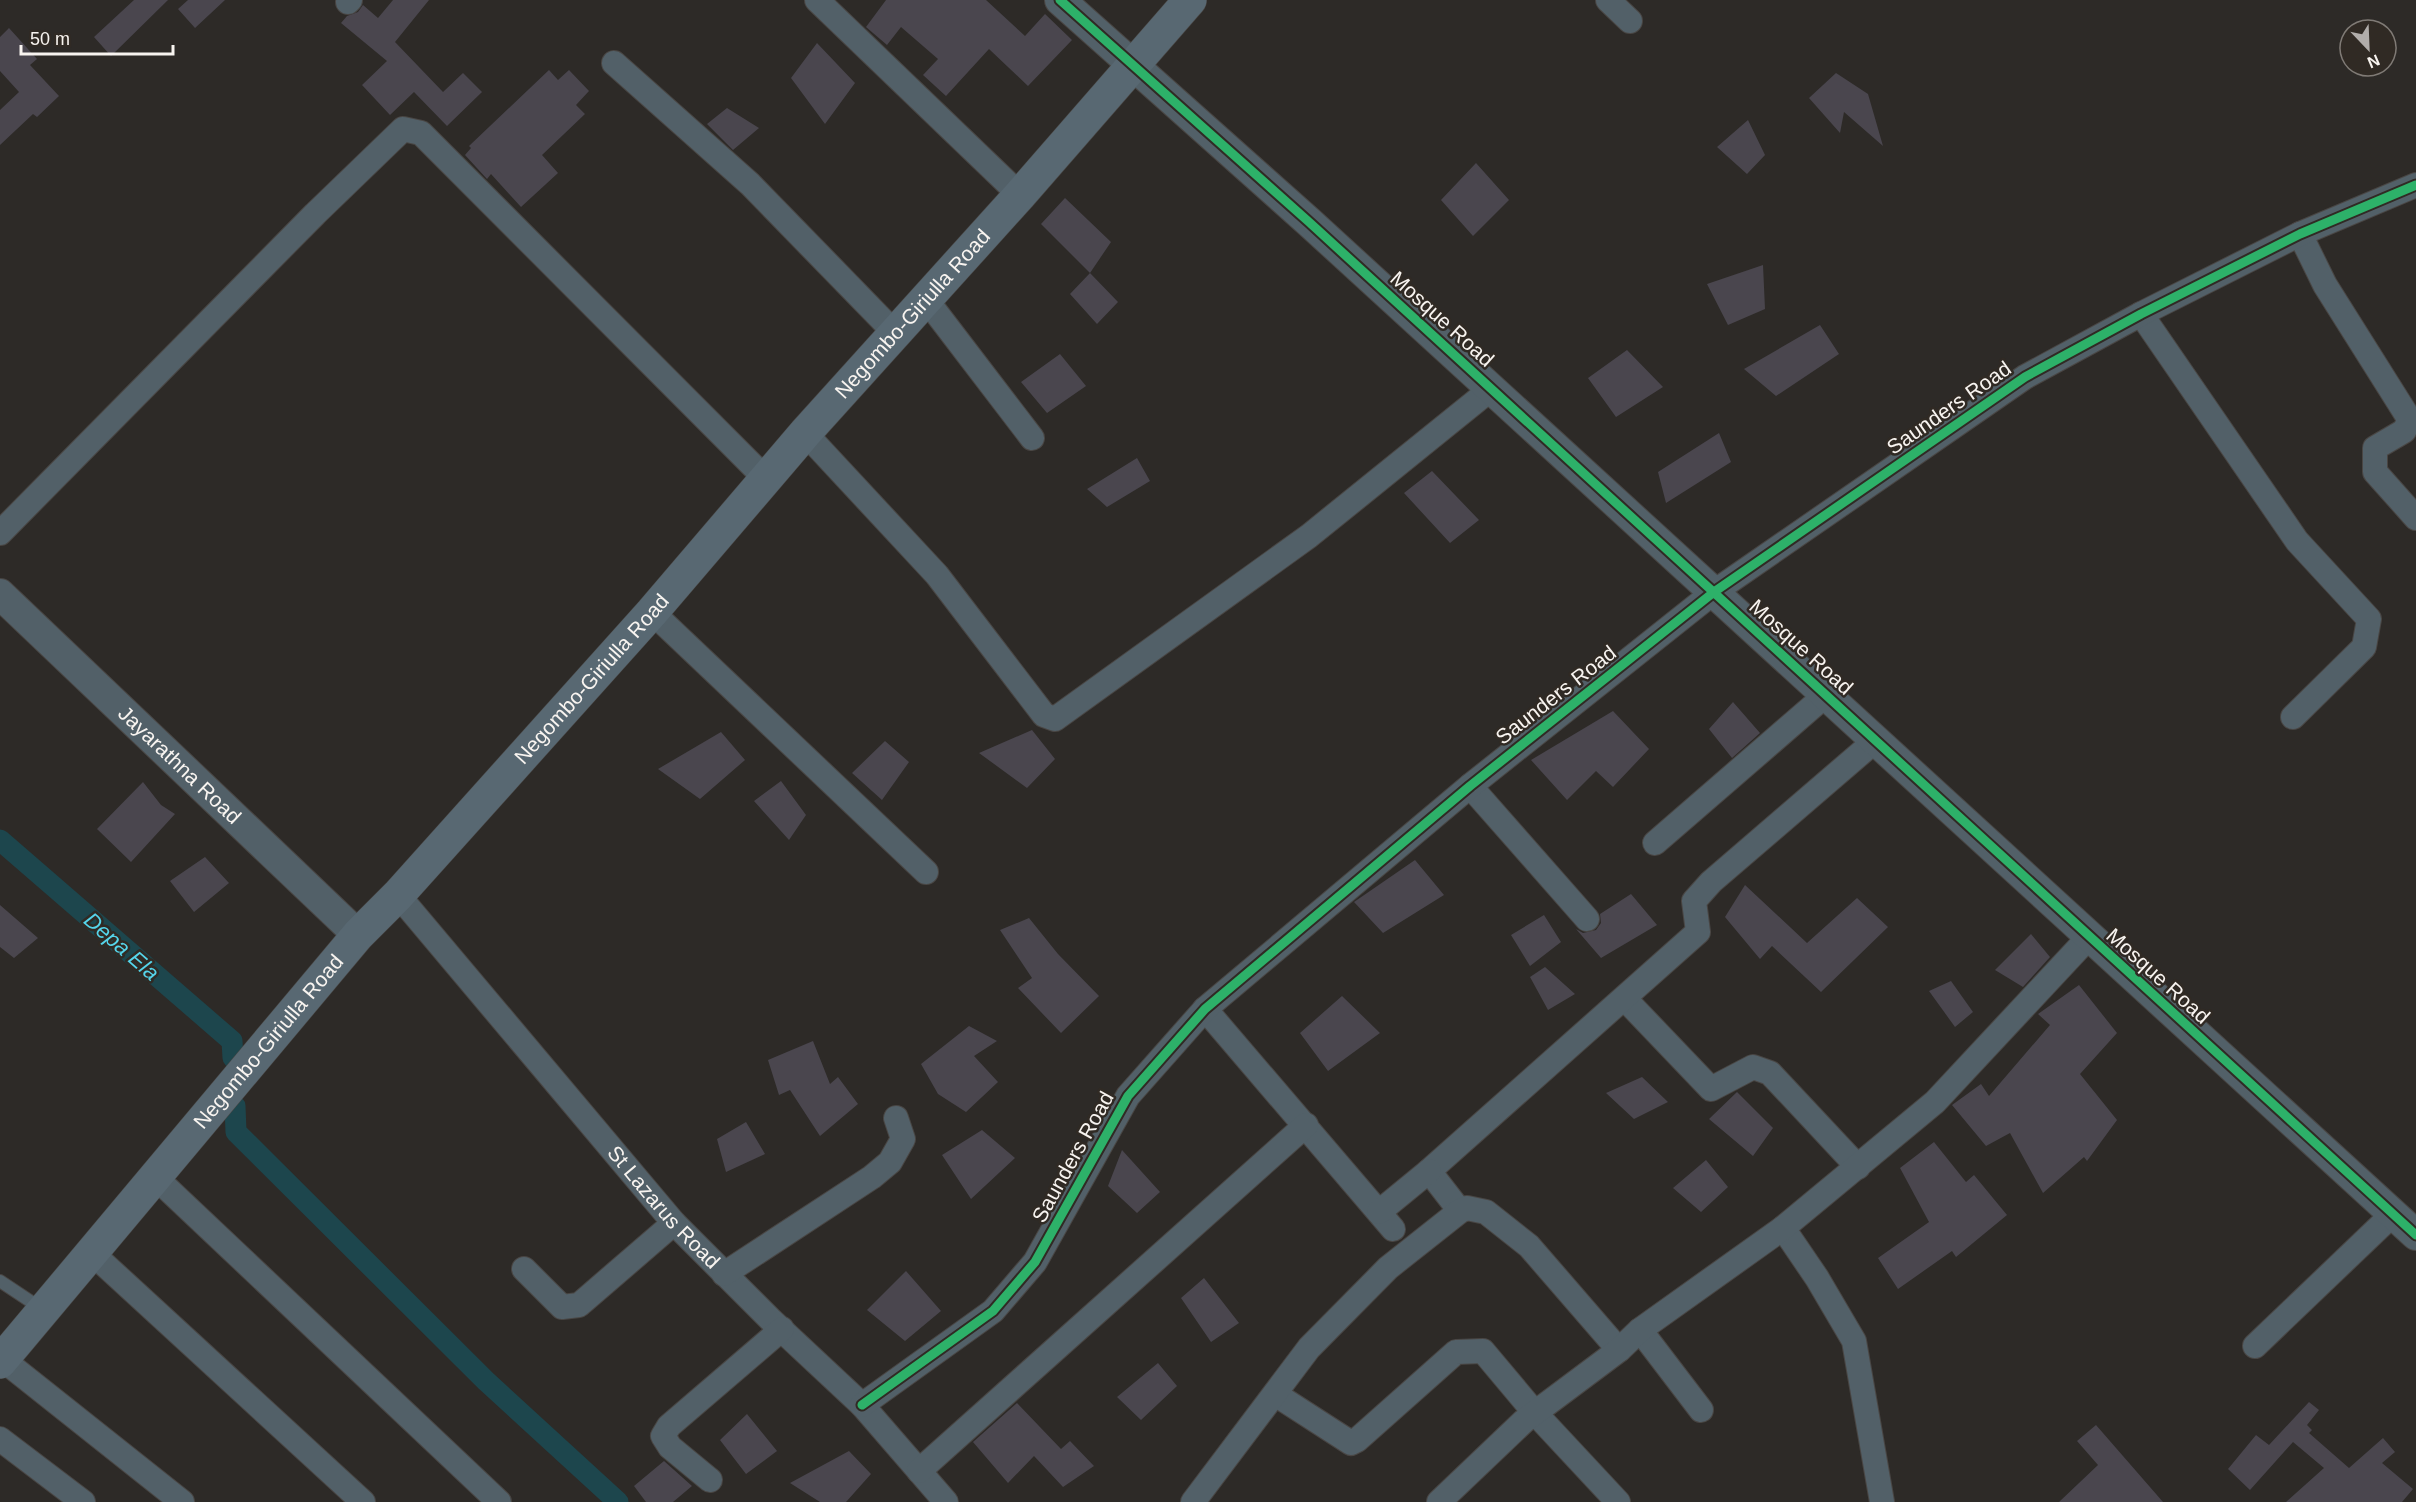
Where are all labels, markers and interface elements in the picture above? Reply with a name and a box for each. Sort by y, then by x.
scale bar [21,18,172,56]
north arrow [2338,18,2398,78]
text: 50 m [30,29,70,49]
text: N [2365,51,2382,71]
street label: Negombo-Giriulla Road [830,224,994,403]
street label: Mosque Road [1386,266,1499,371]
street label: Saunders Road [1882,356,2015,459]
street label: Negombo-Giriulla Road [510,589,673,768]
street label: Mosque Road [1745,594,1858,699]
street label: Saunders Road [1491,641,1620,749]
street label: Jayarathna Road [114,701,246,828]
water label: Depa Ela [79,907,164,986]
street label: Mosque Road [2102,923,2215,1028]
street label: Negombo-Giriulla Road [189,950,348,1133]
street label: Saunders Road [1027,1087,1118,1226]
street label: St Lazarus Road [603,1141,725,1273]

